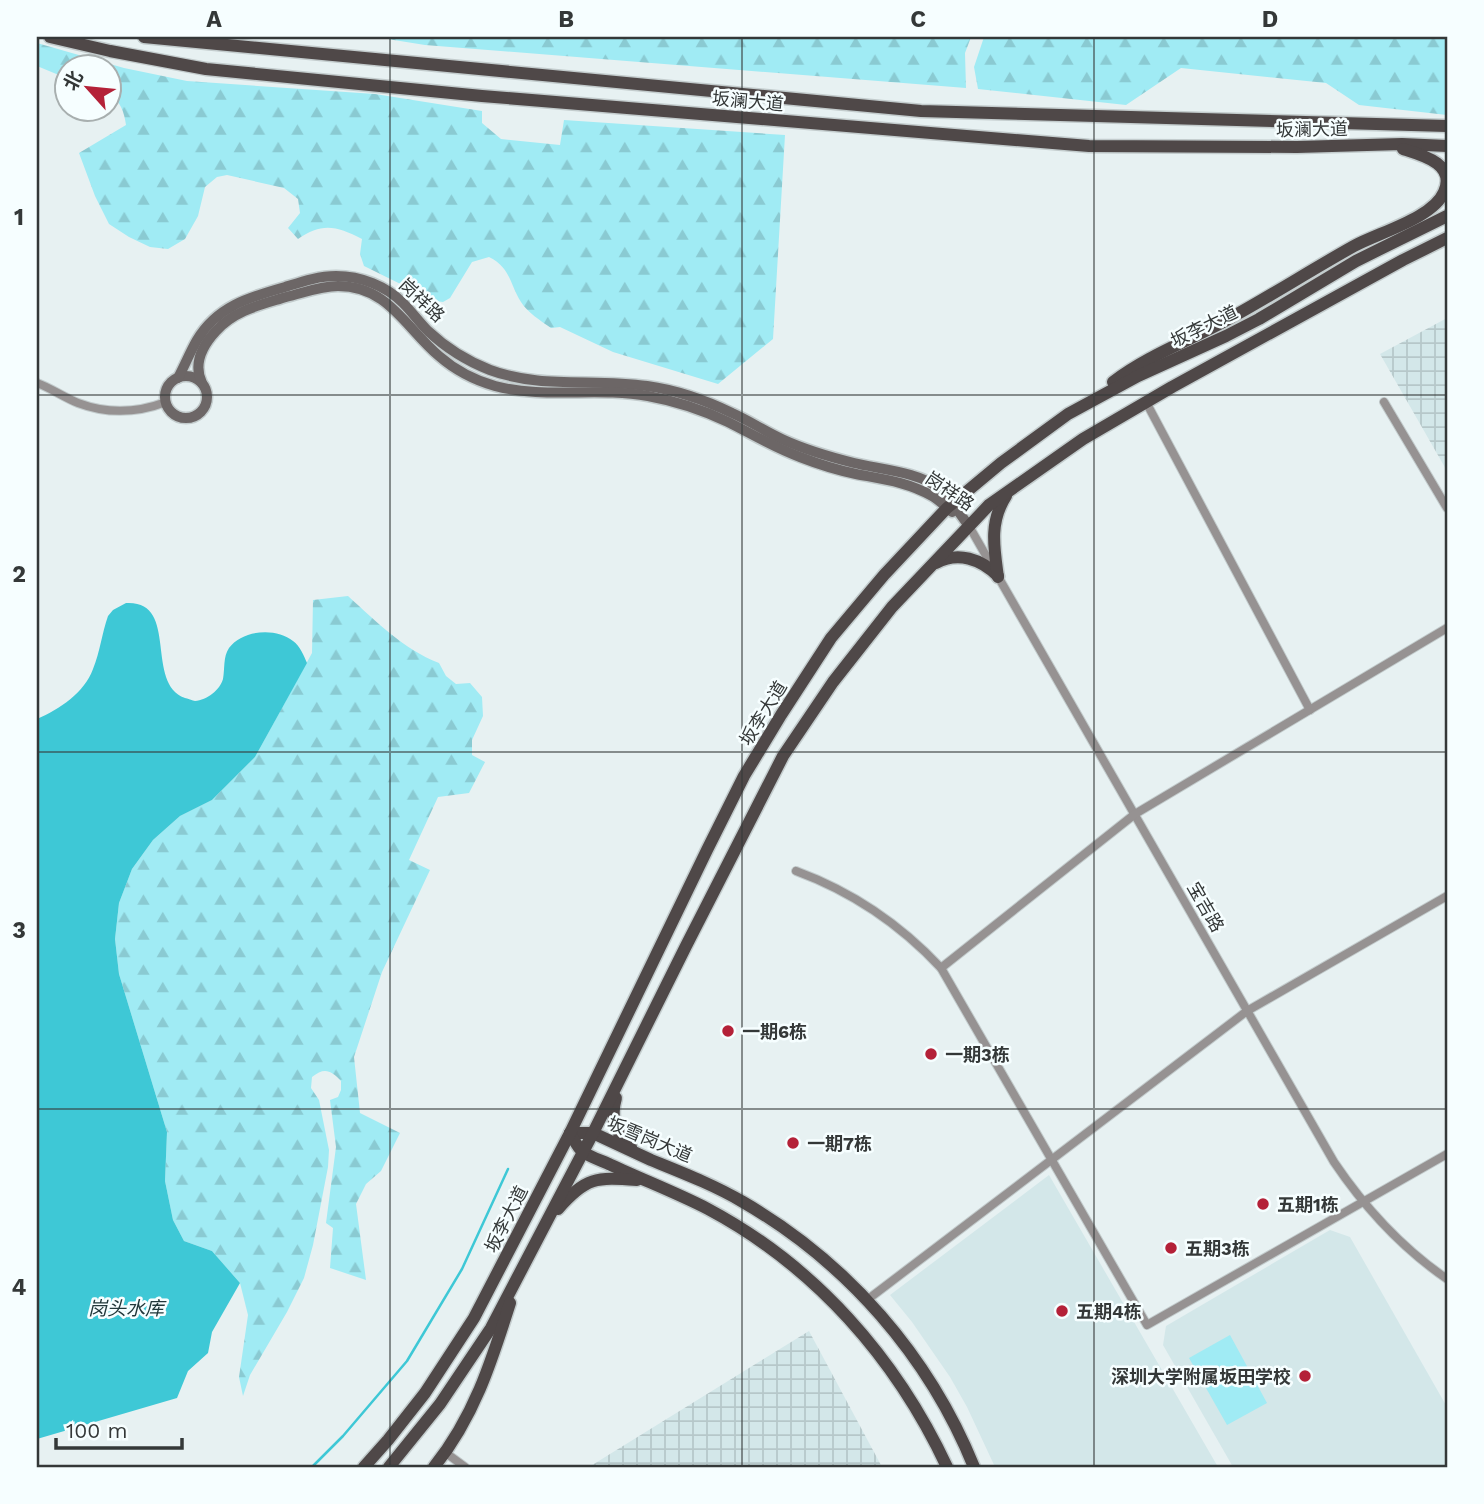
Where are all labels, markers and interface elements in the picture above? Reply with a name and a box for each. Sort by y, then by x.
text: A [206,6,222,33]
text: B [558,6,574,33]
text: C [910,6,926,33]
text: D [1262,6,1278,33]
north arrow [52,52,122,122]
text: 北 [59,67,88,94]
street label: 坂澜大道 [711,87,785,115]
street label: 坂澜大道 [1276,118,1348,140]
text: 1 [14,204,24,231]
street label: 岗祥路 [395,274,449,326]
street label: 坂李大道 [1167,301,1241,351]
street label: 岗祥路 [922,467,978,515]
text: 2 [12,561,26,588]
street label: 坂李大道 [735,677,791,749]
street label: 宝吉路 [1183,878,1229,936]
text: 3 [12,917,26,944]
place label: 一期6栋 [742,1021,807,1042]
marker: 一期6栋 [720,1023,736,1039]
place label: 一期3栋 [945,1044,1010,1065]
marker: 一期3栋 [923,1046,939,1062]
street label: 坂雪岗大道 [604,1112,696,1166]
place label: 一期7栋 [807,1133,872,1154]
marker: 一期7栋 [785,1135,801,1151]
street label: 坂李大道 [480,1182,532,1256]
place label: 五期1栋 [1277,1194,1339,1215]
marker: 五期1栋 [1255,1196,1271,1212]
place label: 五期3栋 [1185,1238,1250,1259]
marker: 五期3栋 [1163,1240,1179,1256]
text: 4 [12,1274,27,1301]
water label: 岗头水库 [88,1297,167,1320]
place label: 五期4栋 [1076,1301,1142,1322]
marker: 五期4栋 [1054,1303,1070,1319]
place label: 深圳大学附属坂田学校 [1111,1366,1291,1387]
marker: 深圳大学附属坂田学校 [1297,1368,1313,1384]
scale bar [56,1406,182,1450]
text: 100 m [66,1418,128,1443]

